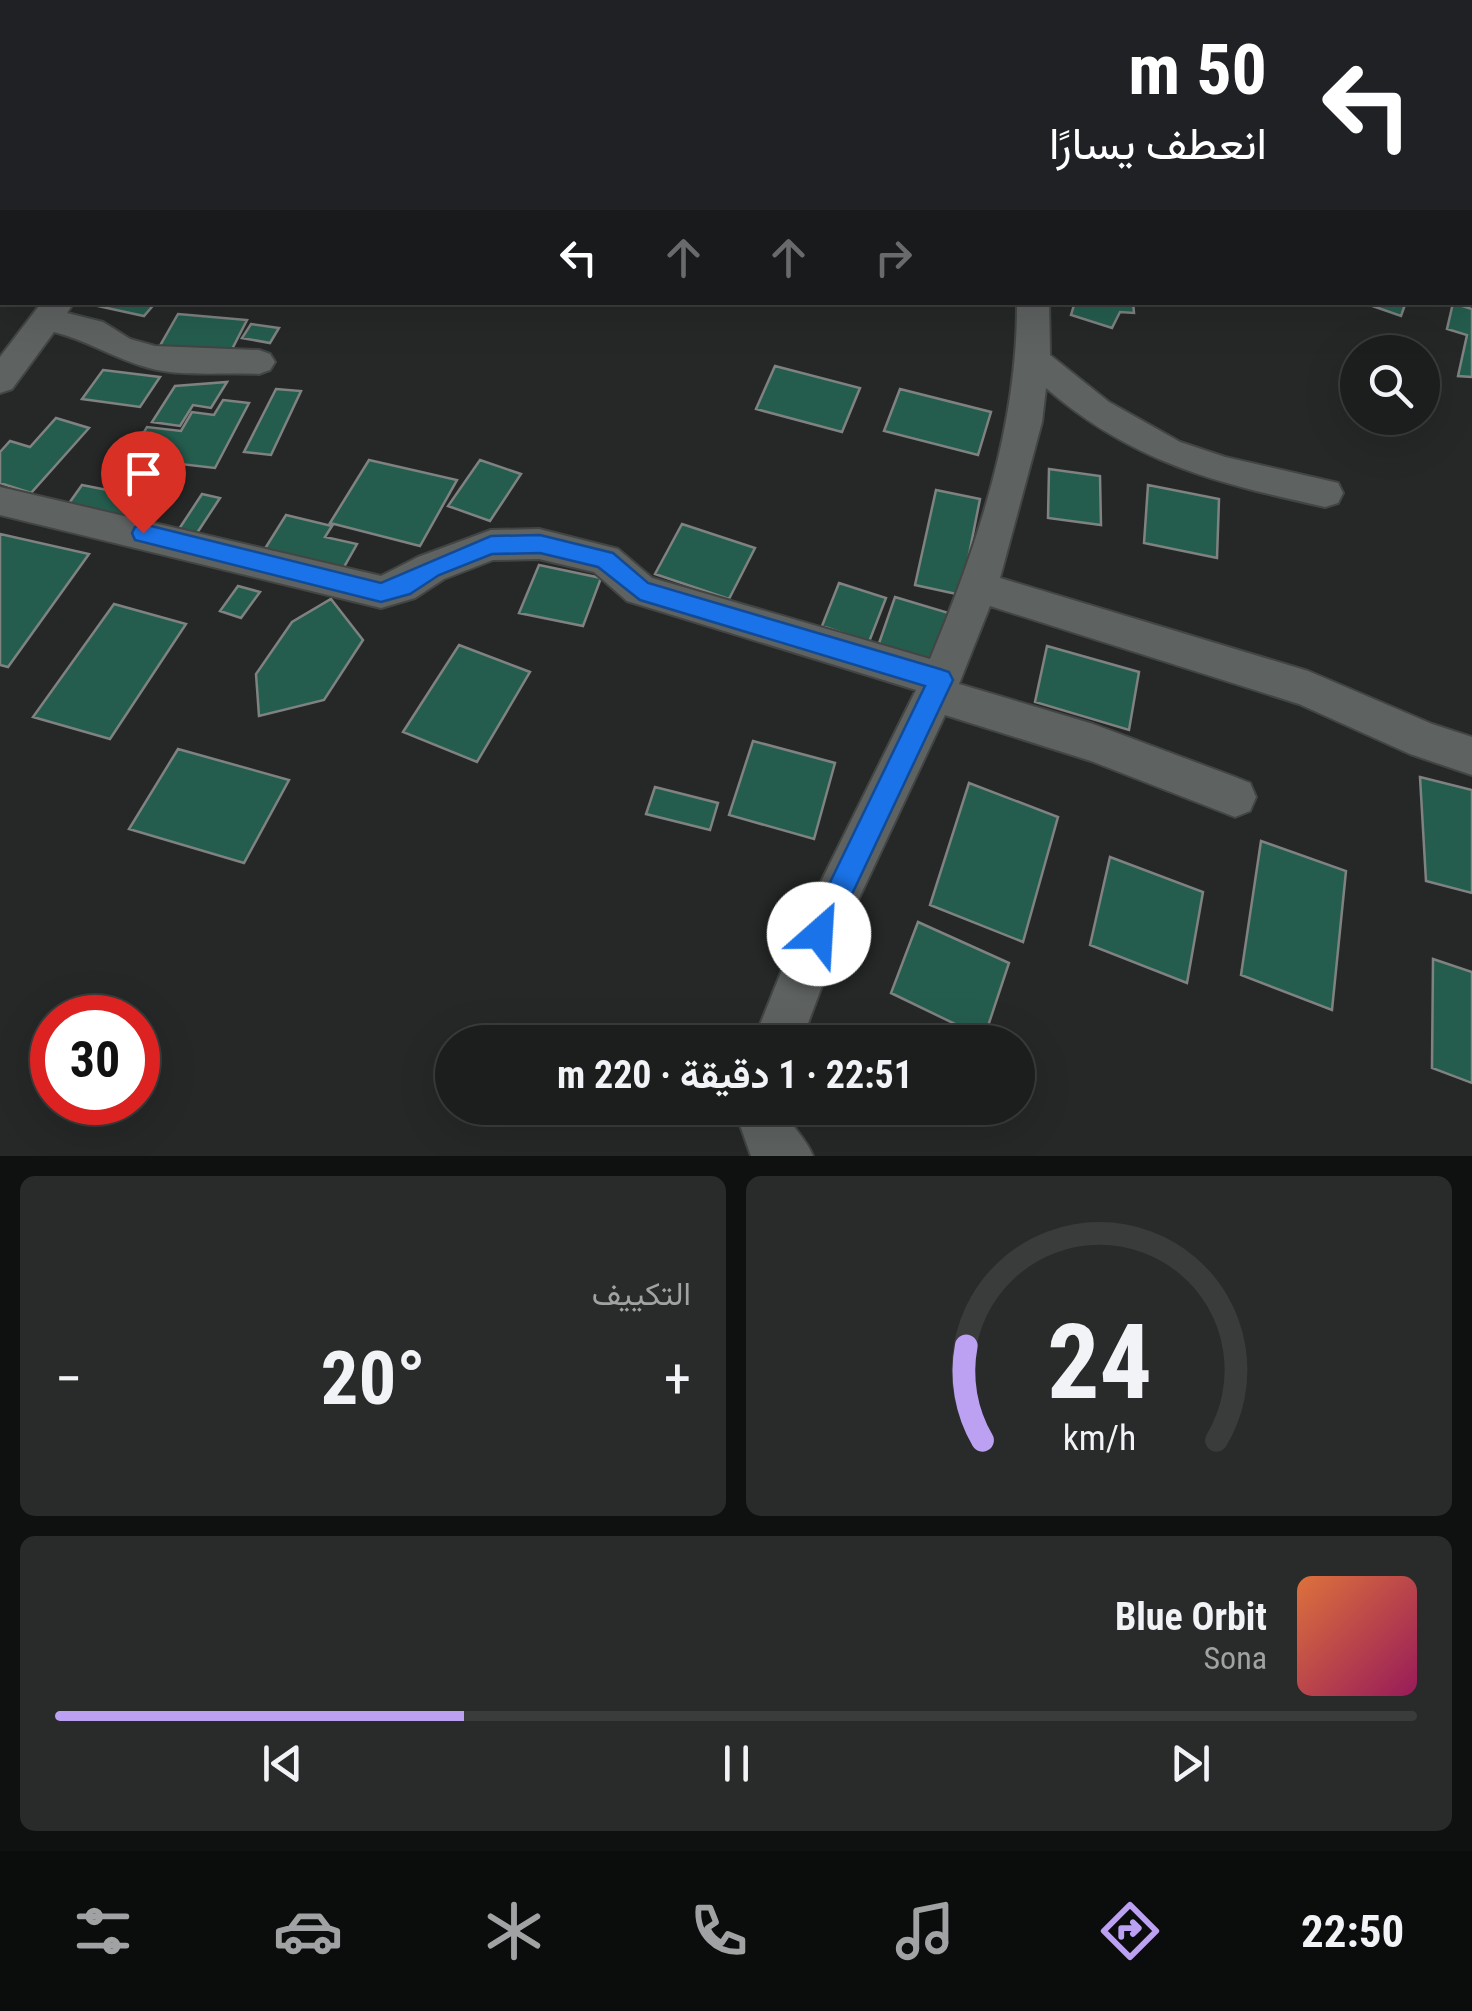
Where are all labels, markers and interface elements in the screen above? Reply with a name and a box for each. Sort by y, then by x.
text: 50 m [1128,29,1267,111]
icon: left [1302,40,1432,170]
text: انعطف يسارًا [1049,117,1267,170]
icon: left [551,230,606,285]
icon: ahead [656,230,711,285]
icon: ahead [761,230,816,285]
icon: right [866,230,921,285]
map controls [1340,335,1440,435]
button: search [1340,335,1440,435]
pin [101,431,186,534]
icon: arrive [116,446,171,501]
position arrow [767,882,871,986]
speed limit sign: 30 [30,995,160,1125]
text: 22:51 · 1 دقيقة · 220 m [557,1053,913,1097]
text: التكييف [592,1275,691,1313]
text: 24 [1046,1302,1152,1423]
text: 20° [321,1334,426,1422]
text: − [55,1347,83,1411]
text: + [664,1347,691,1411]
text: km/h [1062,1417,1136,1459]
text: Blue Orbit [1115,1595,1267,1639]
text: Sona [1204,1639,1267,1677]
icon: previous [255,1736,310,1791]
icon: pause [709,1736,764,1791]
icon: next [1163,1736,1218,1791]
icon: filters [68,1896,138,1966]
icon: car [273,1896,343,1966]
icon: climate [479,1896,549,1966]
icon: phone [684,1896,754,1966]
icon: music [890,1896,960,1966]
icon: directions [1095,1896,1165,1966]
text: 22:50 [1301,1905,1404,1958]

